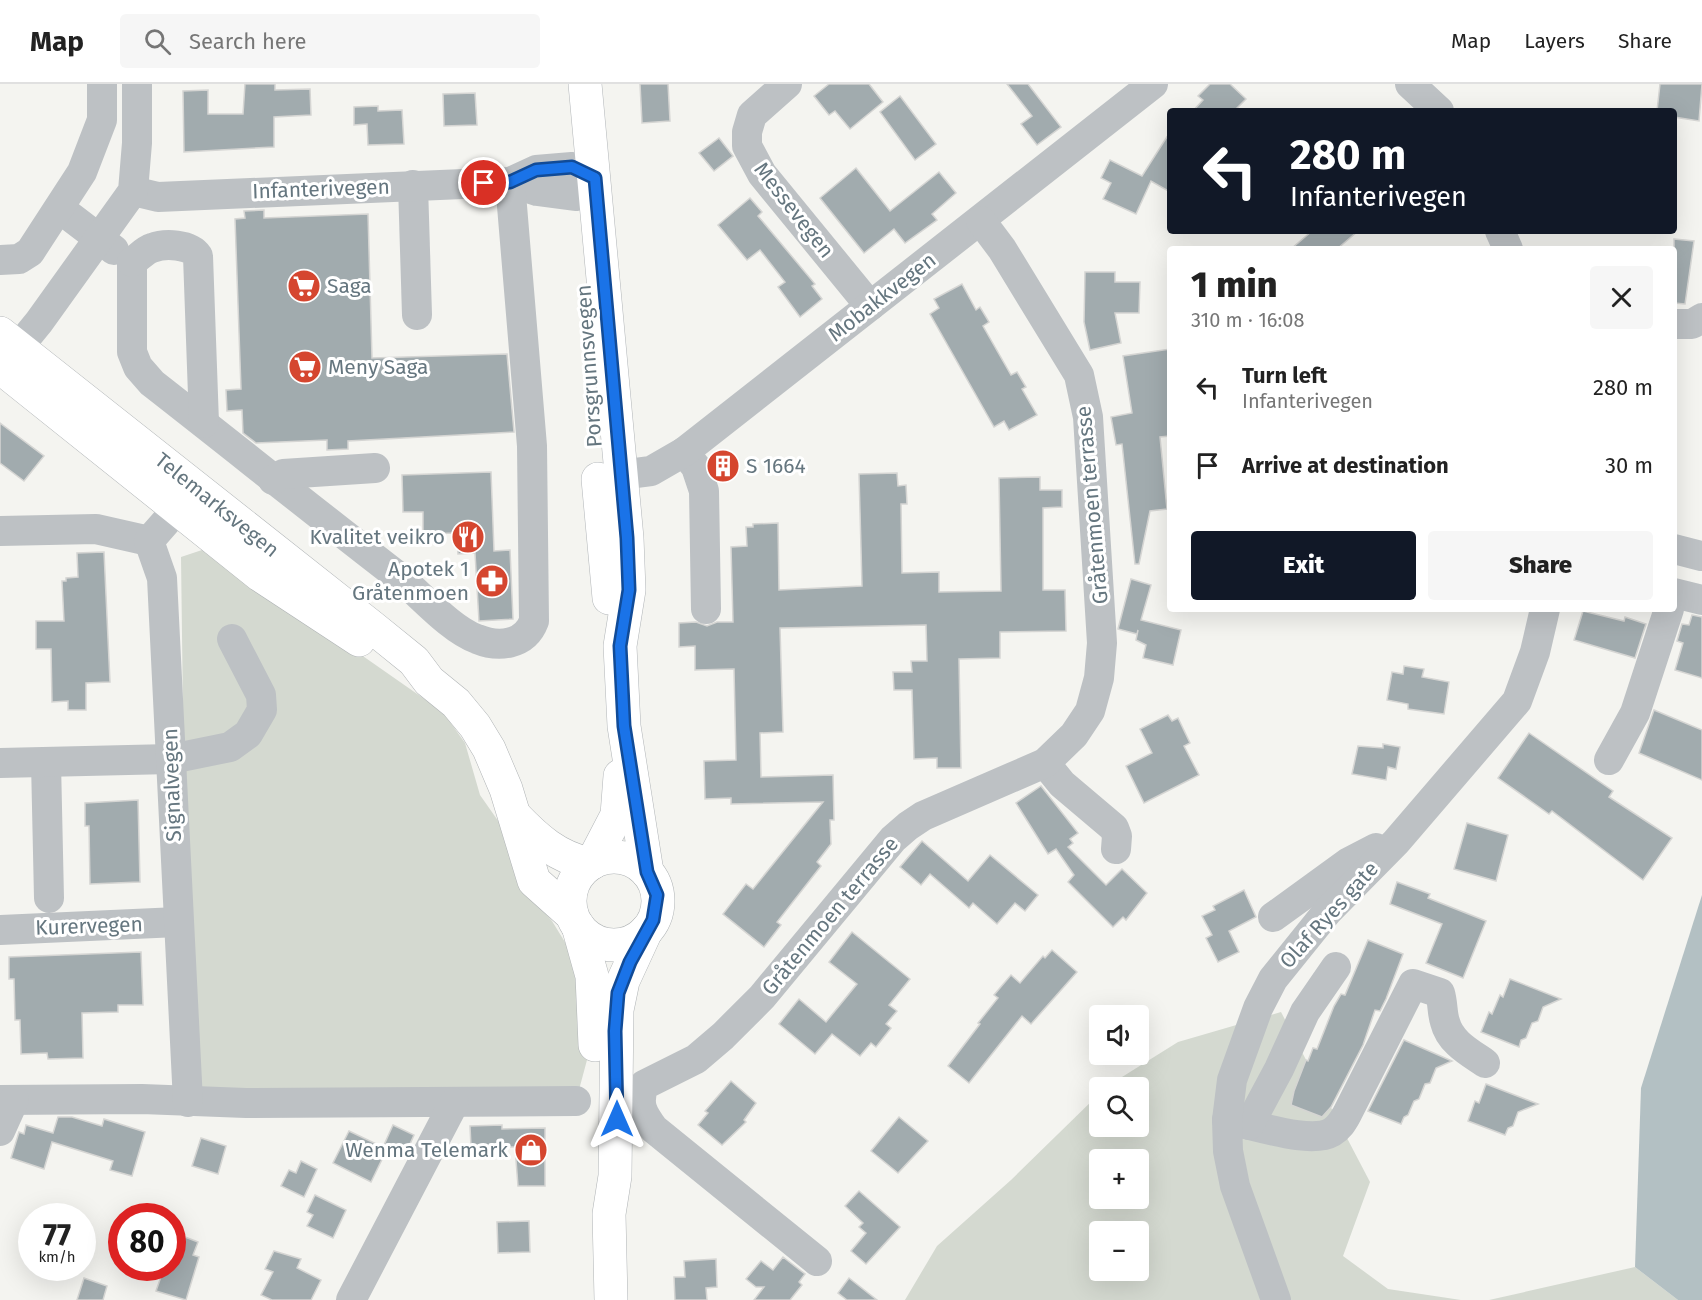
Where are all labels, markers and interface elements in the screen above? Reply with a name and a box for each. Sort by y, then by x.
search box [120,14,540,68]
text: Map [30,25,84,58]
icon: search [141,25,174,58]
text: Search here [189,28,307,55]
text: Map [1451,28,1491,54]
text: Layers [1524,28,1585,54]
text: Share [1618,28,1672,54]
text: 280 m [1290,130,1406,180]
icon: left [1191,132,1269,210]
pin [458,157,509,208]
street label: Messevegen [748,157,840,263]
icon: arrive [467,166,500,199]
street label: Infanterivegen [252,174,390,204]
text: Infanterivegen [1290,181,1467,213]
street label: Mobakkvegen [823,247,941,347]
text: 1 min [1191,263,1277,307]
button: close [1590,266,1653,329]
supermarket icon: Saga [286,268,322,304]
place label: Saga [327,273,372,299]
street label: Porsgrunnsvegen [570,284,608,448]
text: 310 m · 16:08 [1191,308,1304,332]
supermarket icon: Meny Saga [287,349,323,385]
place label: Meny Saga [328,354,428,380]
text: Turn left [1242,362,1327,389]
icon: left [1191,371,1224,404]
text: 280 m [1593,374,1653,401]
text: Infanterivegen [1242,389,1373,413]
street label: Gråtenmoen terrasse [1070,405,1114,605]
street label: Telemarksvegen [150,447,284,563]
building icon: S 1664 [705,448,741,484]
icon: arrive [1191,449,1224,482]
text: Arrive at destination [1242,452,1449,479]
text: 30 m [1605,452,1653,479]
place label: S 1664 [746,453,806,479]
restaurant icon: Kvalitet veikro [450,519,486,555]
place label: Kvalitet veikro [310,524,445,550]
button: Exit [1191,531,1416,600]
button: Share [1428,531,1653,600]
place label: Apotek 1 Gråtenmoen [352,556,469,606]
pharmacy icon: Apotek 1 Gråtenmoen [474,563,510,599]
street label: Signalvegen [157,728,187,842]
street label: Gråtenmoen terrasse [756,831,904,1001]
street label: Olaf Ryes gate [1274,856,1384,974]
street label: Kurervegen [35,911,143,941]
map controls [1089,1005,1149,1281]
button: sound [1089,1005,1149,1065]
button: search [1089,1077,1149,1137]
position arrow [585,1087,649,1151]
shop icon: Wenma Telemark [513,1132,549,1168]
place label: Wenma Telemark [345,1137,508,1163]
button: + [1089,1149,1149,1209]
speed limit sign: 80 [108,1203,186,1281]
text: 77 [43,1217,71,1253]
button: − [1089,1221,1149,1281]
text: km/h [38,1248,76,1266]

